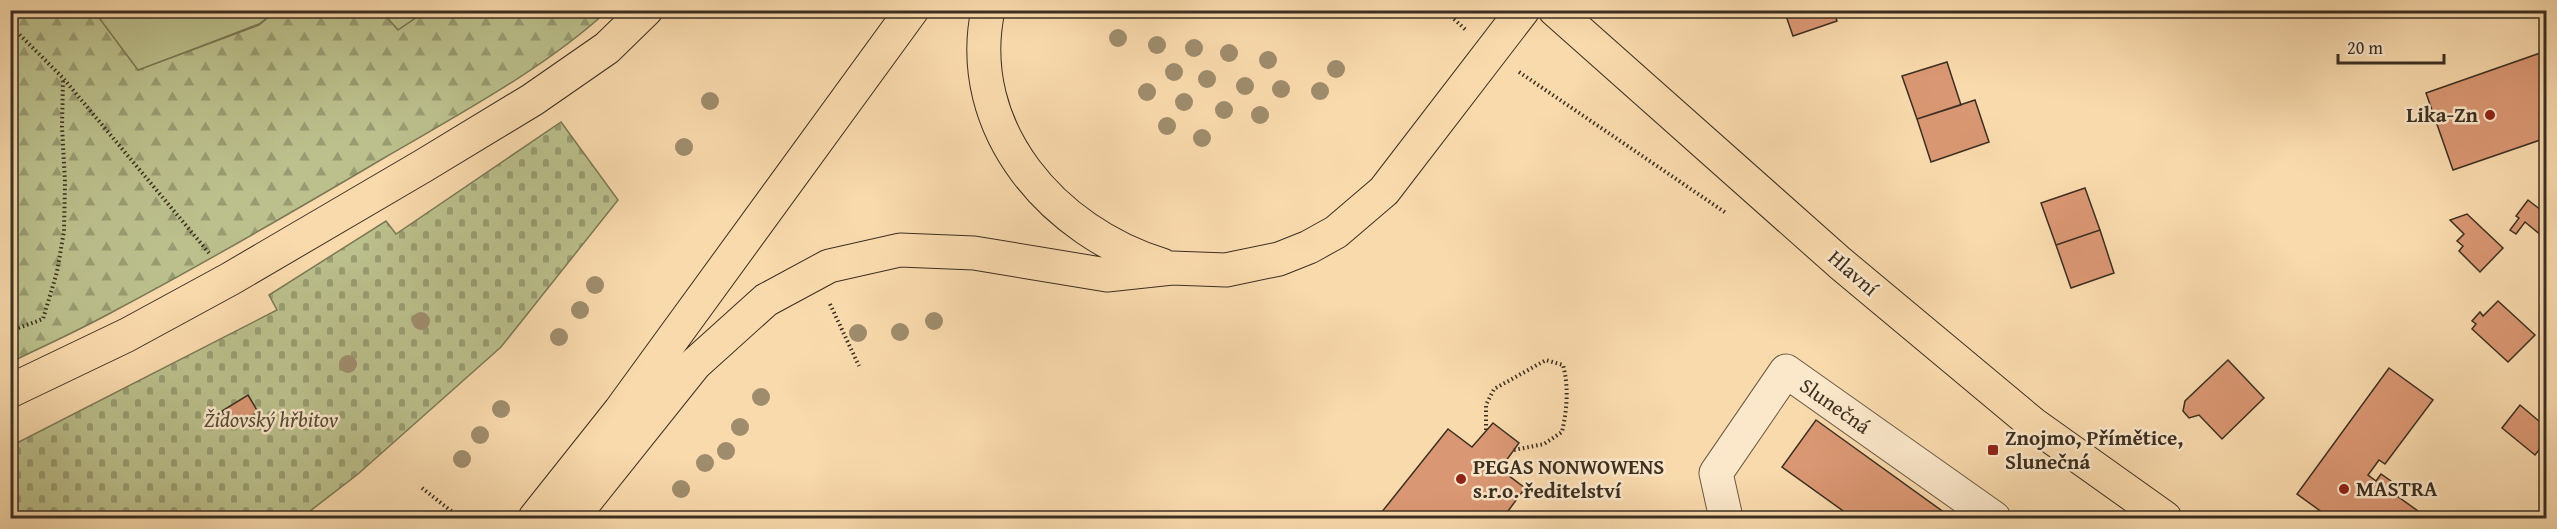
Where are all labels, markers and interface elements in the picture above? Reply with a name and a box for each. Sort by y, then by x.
scale bar [2338,27,2444,65]
text: 20 m [2347,34,2383,61]
place label: Lika-Zn [2406,99,2479,130]
marker: Lika-Zn [2483,108,2497,122]
street label: Hlavní [1821,242,1886,304]
street label: Slunečná [1794,370,1877,441]
park label: Židovský hřbitov [204,404,338,435]
place label: Znojmo, Přímětice, Slunečná [2005,422,2183,477]
marker: Znojmo, Přímětice, Slunečná [1986,443,2000,457]
place label: PEGAS NONWOWENS s.r.o. ředitelství [1473,451,1664,506]
marker: PEGAS NONWOWENS s.r.o. ředitelství [1454,472,1468,486]
place label: MASTRA [2356,473,2438,504]
marker: MASTRA [2337,482,2351,496]

